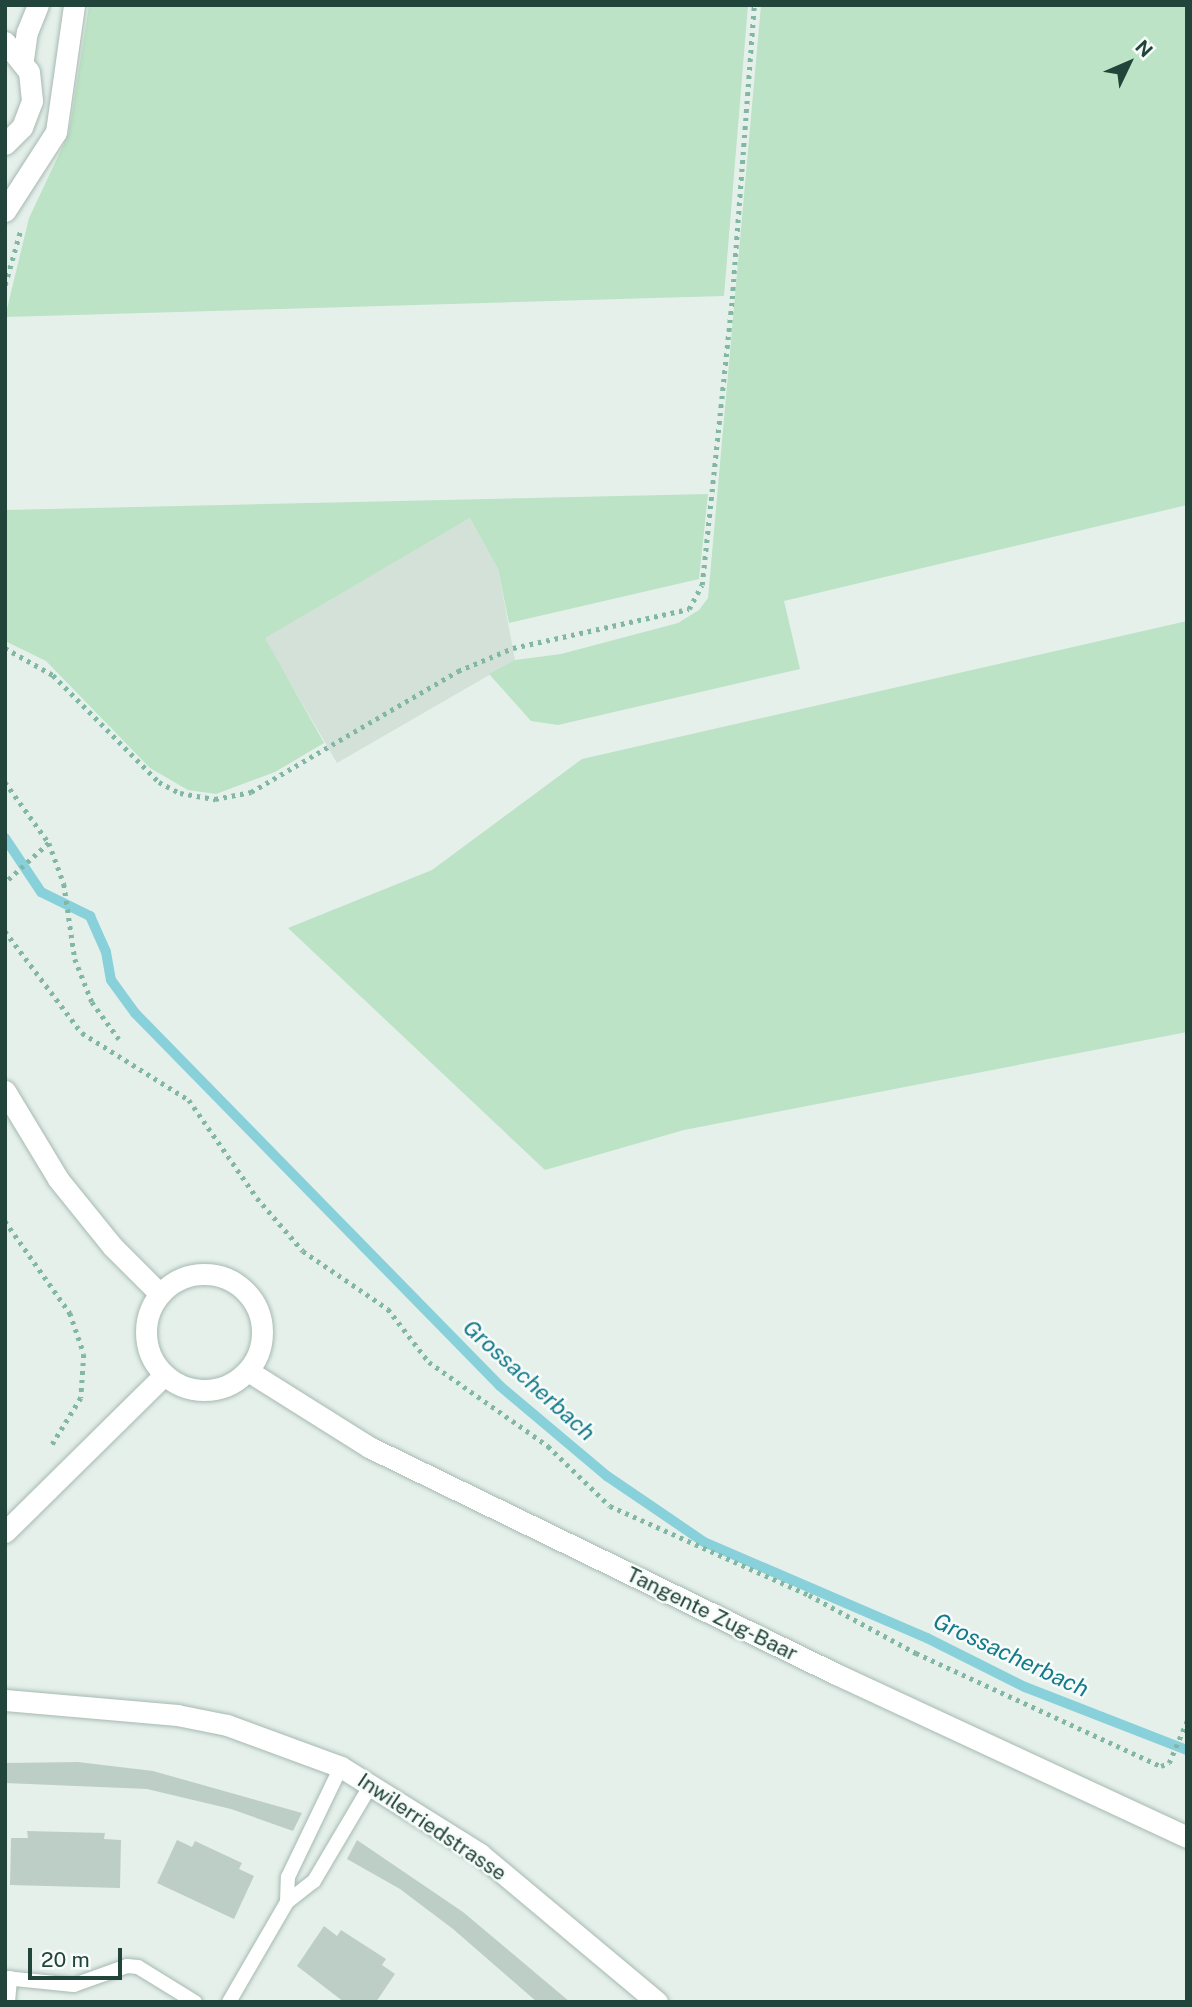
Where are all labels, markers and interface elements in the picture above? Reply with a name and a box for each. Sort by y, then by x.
north arrow [1094,28,1164,98]
text: N [1131,35,1157,61]
water label: Grossacherbach [457,1314,601,1446]
street label: Tangente Zug-Baar [622,1562,802,1666]
water label: Grossacherbach [929,1607,1093,1703]
street label: Inwilerriedstrasse [353,1768,511,1886]
scale bar [32,1934,126,1978]
text: 20 m [41,1947,90,1972]

